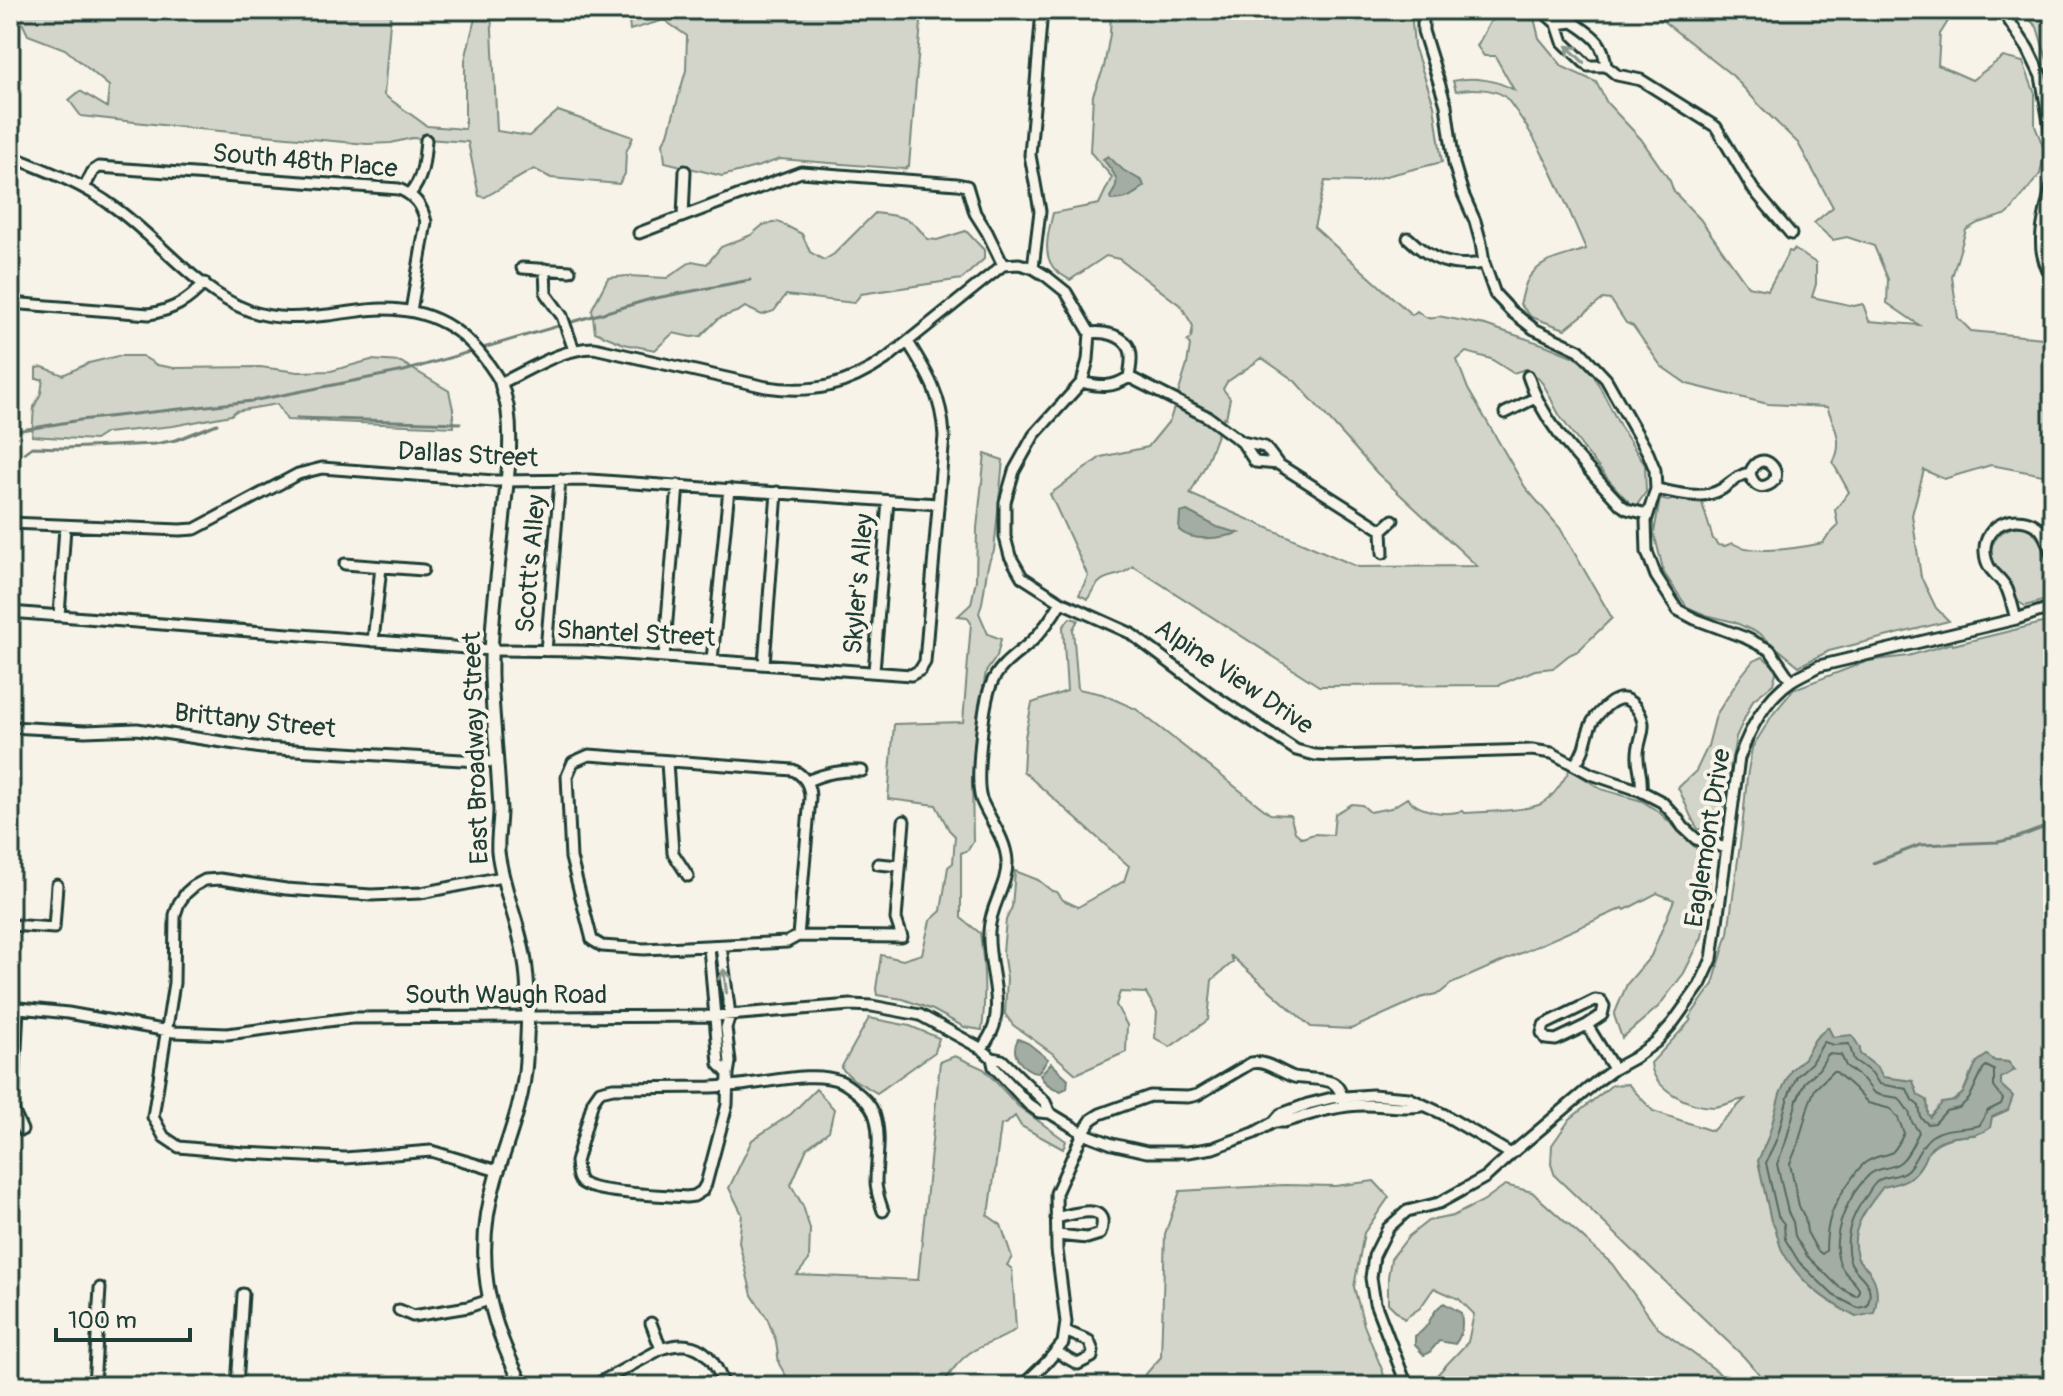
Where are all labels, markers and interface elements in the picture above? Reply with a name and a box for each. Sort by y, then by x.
one-way arrow [1565,44,1585,63]
street label: South 48th Place [211,137,399,185]
street label: Dallas Street [397,435,540,475]
street label: Scott's Alley [509,493,553,635]
street label: Skyler's Alley [837,512,881,656]
street label: Alpine View Drive [1149,612,1320,742]
street label: Shantel Street [556,614,717,654]
street label: East Broadway Street [456,631,496,865]
street label: Brittany Street [173,697,338,745]
street label: Eaglemont Drive [1678,746,1738,930]
one-way arrow [718,968,733,995]
street label: South Waugh Road [405,979,607,1011]
scale bar [56,1292,190,1342]
text: 100 m [68,1306,137,1335]

